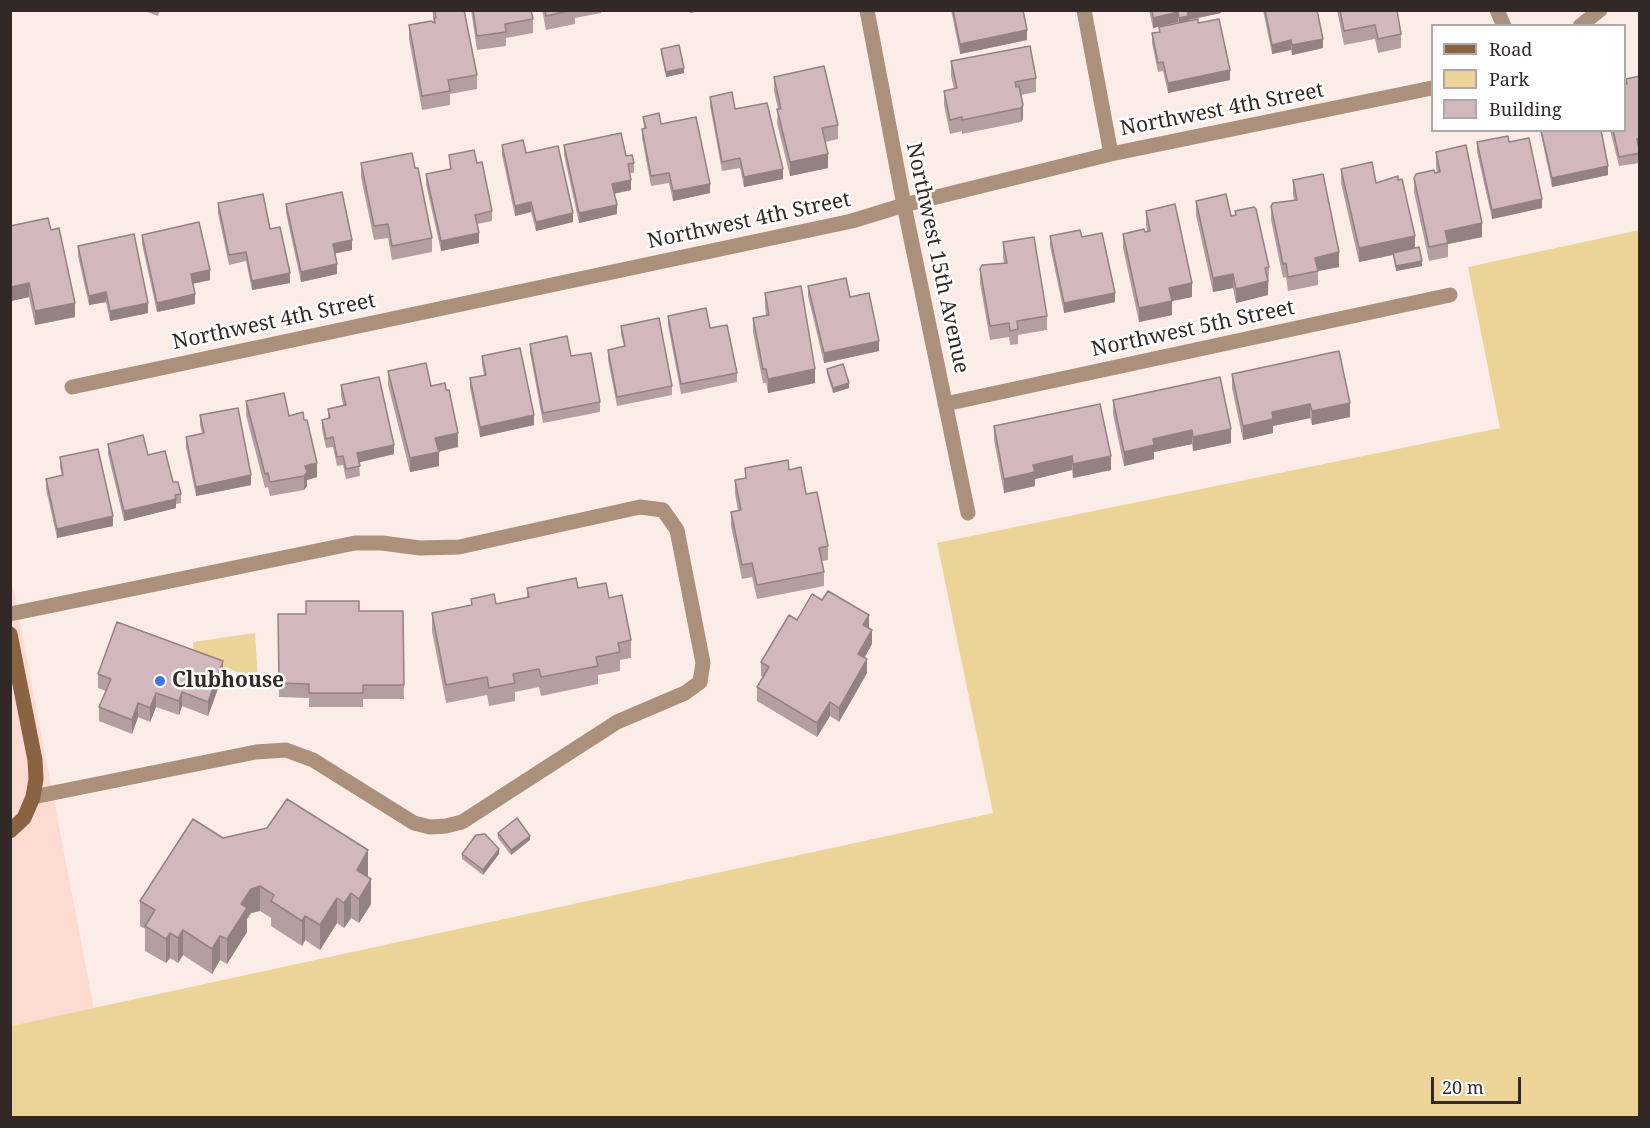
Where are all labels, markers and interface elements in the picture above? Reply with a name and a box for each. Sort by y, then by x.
legend [1431,24,1626,132]
text: Road [1489,37,1532,61]
text: Park [1489,67,1529,91]
street label: Northwest 4th Street [1118,78,1326,142]
text: Building [1489,97,1562,121]
street label: Northwest 15th Avenue [900,140,974,376]
street label: Northwest 4th Street [645,187,853,255]
street label: Northwest 4th Street [170,288,378,356]
street label: Northwest 5th Street [1089,295,1297,363]
place label: Clubhouse [172,668,284,694]
marker: Clubhouse [153,674,167,688]
scale bar [1434,1065,1524,1103]
text: 20 m [1442,1075,1484,1099]

